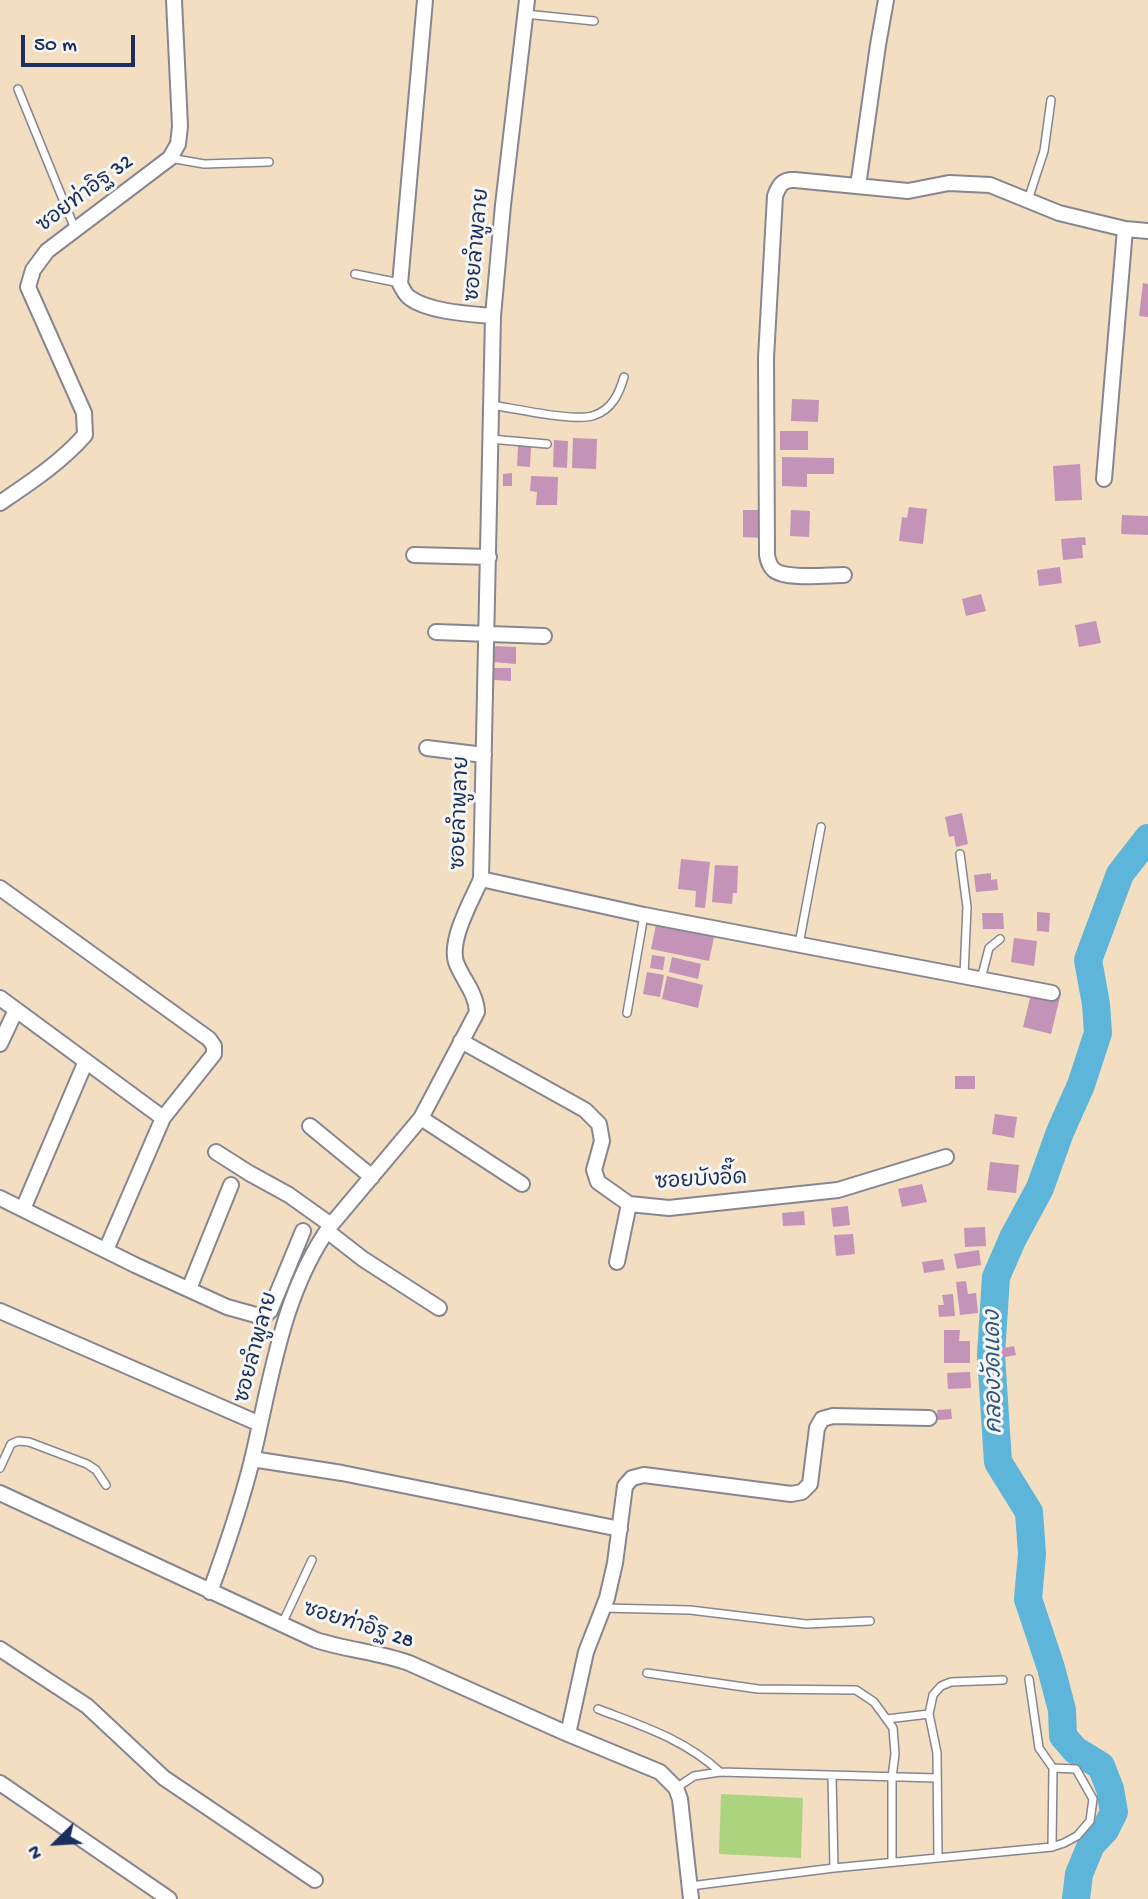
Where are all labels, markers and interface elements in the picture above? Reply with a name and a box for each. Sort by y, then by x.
scale bar [24,21,138,65]
text: 50 m [34,34,77,59]
street label: ซอยท่าอิฐ 32 [33,151,139,239]
street label: ซอยลำพูลาย [461,187,497,303]
street label: ซอยลำพูลาย [447,756,477,870]
street label: ซอยบังอี๊ด [654,1167,748,1197]
street label: ซอยลำพูลาย [231,1290,285,1406]
water label: คลองวัดแดง [981,1310,1011,1434]
street label: ซอยท่าอิฐ 28 [300,1598,416,1656]
north arrow [21,1808,91,1878]
text: N [23,1841,49,1862]

